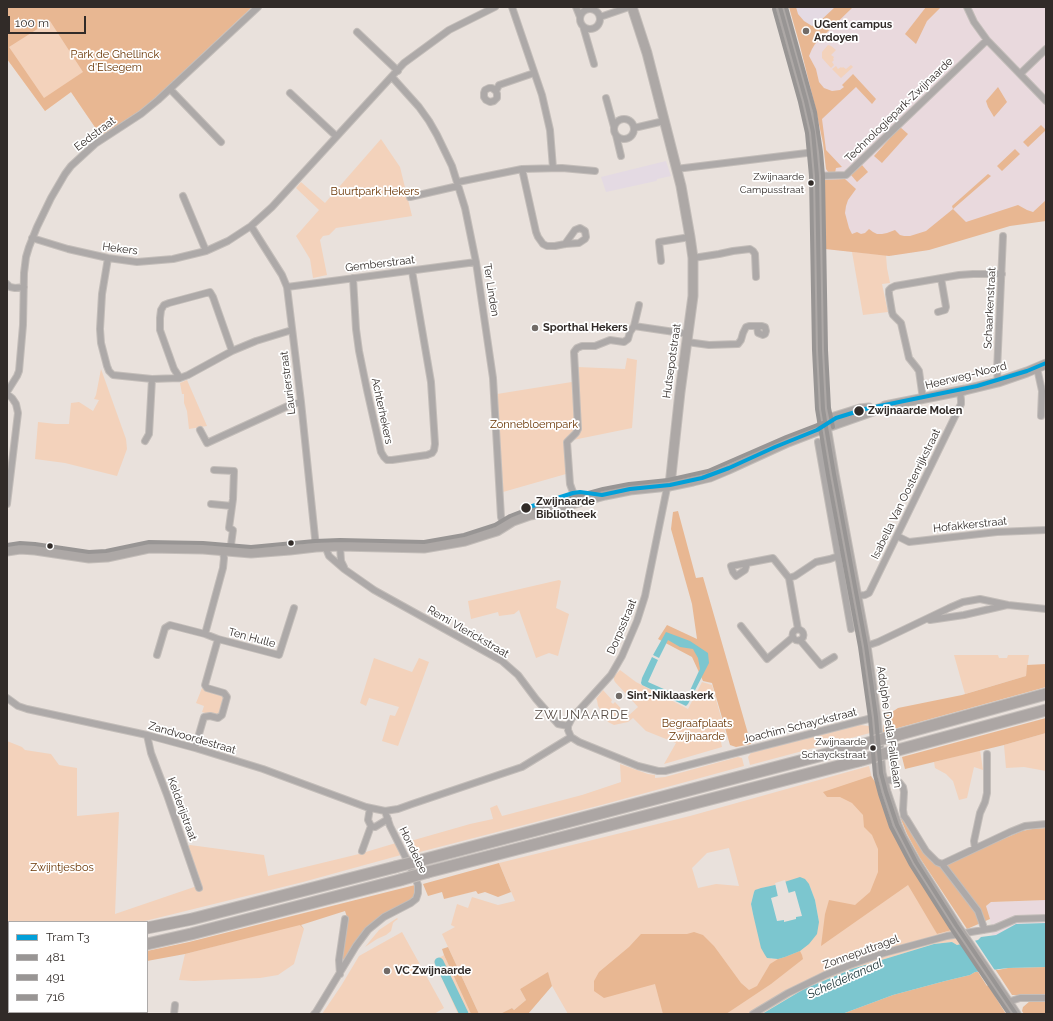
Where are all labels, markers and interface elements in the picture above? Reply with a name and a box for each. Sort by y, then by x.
scale bar [10,8,88,34]
text: 100 m [15,16,49,30]
place label: UGent campus Ardoyen [814,18,892,44]
marker: UGent campus Ardoyen [801,26,811,36]
park label: Park de Ghellinck d'Elsegem [71,48,159,74]
street label: Technologiepark-Zwijnaarde [842,55,956,165]
street label: Eedstraat [72,114,118,154]
place label: Zwijnaarde Campusstraat [740,171,804,194]
marker: Zwijnaarde Campusstraat [806,178,816,188]
park label: Buurtpark Hekers [331,185,419,199]
street label: Hekers [102,240,138,258]
street label: Gemberstraat [344,253,416,275]
street label: Ter Linden [480,263,502,317]
street label: Schaarkenstraat [981,267,999,349]
place label: Sporthal Hekers [543,321,628,335]
marker: Sporthal Hekers [530,323,540,333]
street label: Hutsepotstraat [660,323,684,399]
street label: Laurierstraat [278,350,298,416]
street label: Heerweg-Noord [924,359,1008,393]
street label: Achterhekers [369,377,395,445]
marker: Zwijnaarde Molen [852,404,866,418]
place label: Zwijnaarde Molen [868,404,962,418]
park label: Zonnebloempark [490,418,578,432]
street label: Isabella Van Oostenrijkstraat [869,427,943,561]
place label: Zwijnaarde Bibliotheek [536,495,596,521]
marker: Zwijnaarde Bibliotheek [519,501,533,515]
street label: Hofakkerstraat [932,515,1008,535]
unlabelled marker [286,538,296,548]
unlabelled marker [45,541,55,551]
street label: Dorpsstraat [604,597,640,657]
street label: Remi Vlerickstraat [425,603,511,661]
street label: Ten Hulle [227,625,277,651]
street label: Adolphe Della Faillelaan [874,665,904,789]
place label: Sint-Niklaaskerk [627,689,714,703]
marker: Sint-Niklaaskerk [614,691,624,701]
street label: Joachim Schayckstraat [742,705,858,747]
district label: ZWIJNAARDE [535,707,629,723]
park label: Begraafplaats Zwijnaarde [662,717,732,743]
street label: Zandvoordestraat [147,719,237,757]
place label: Zwijnaarde Schayckstraat [801,736,866,760]
marker: Zwijnaarde Schayckstraat [868,743,878,753]
street label: Kelderijstraat [164,775,200,843]
street label: Hondelee [396,825,430,875]
park label: Zwijntjesbos [30,861,94,875]
legend [8,921,148,1013]
text: Tram T3 [46,930,90,944]
street label: Zonneputtragel [821,932,901,972]
text: 481 [46,950,65,964]
water label: Scheldekanaal [805,956,885,1002]
place label: VC Zwijnaarde [395,964,471,978]
marker: VC Zwijnaarde [382,966,392,976]
text: 491 [46,970,65,984]
text: 716 [46,990,65,1004]

